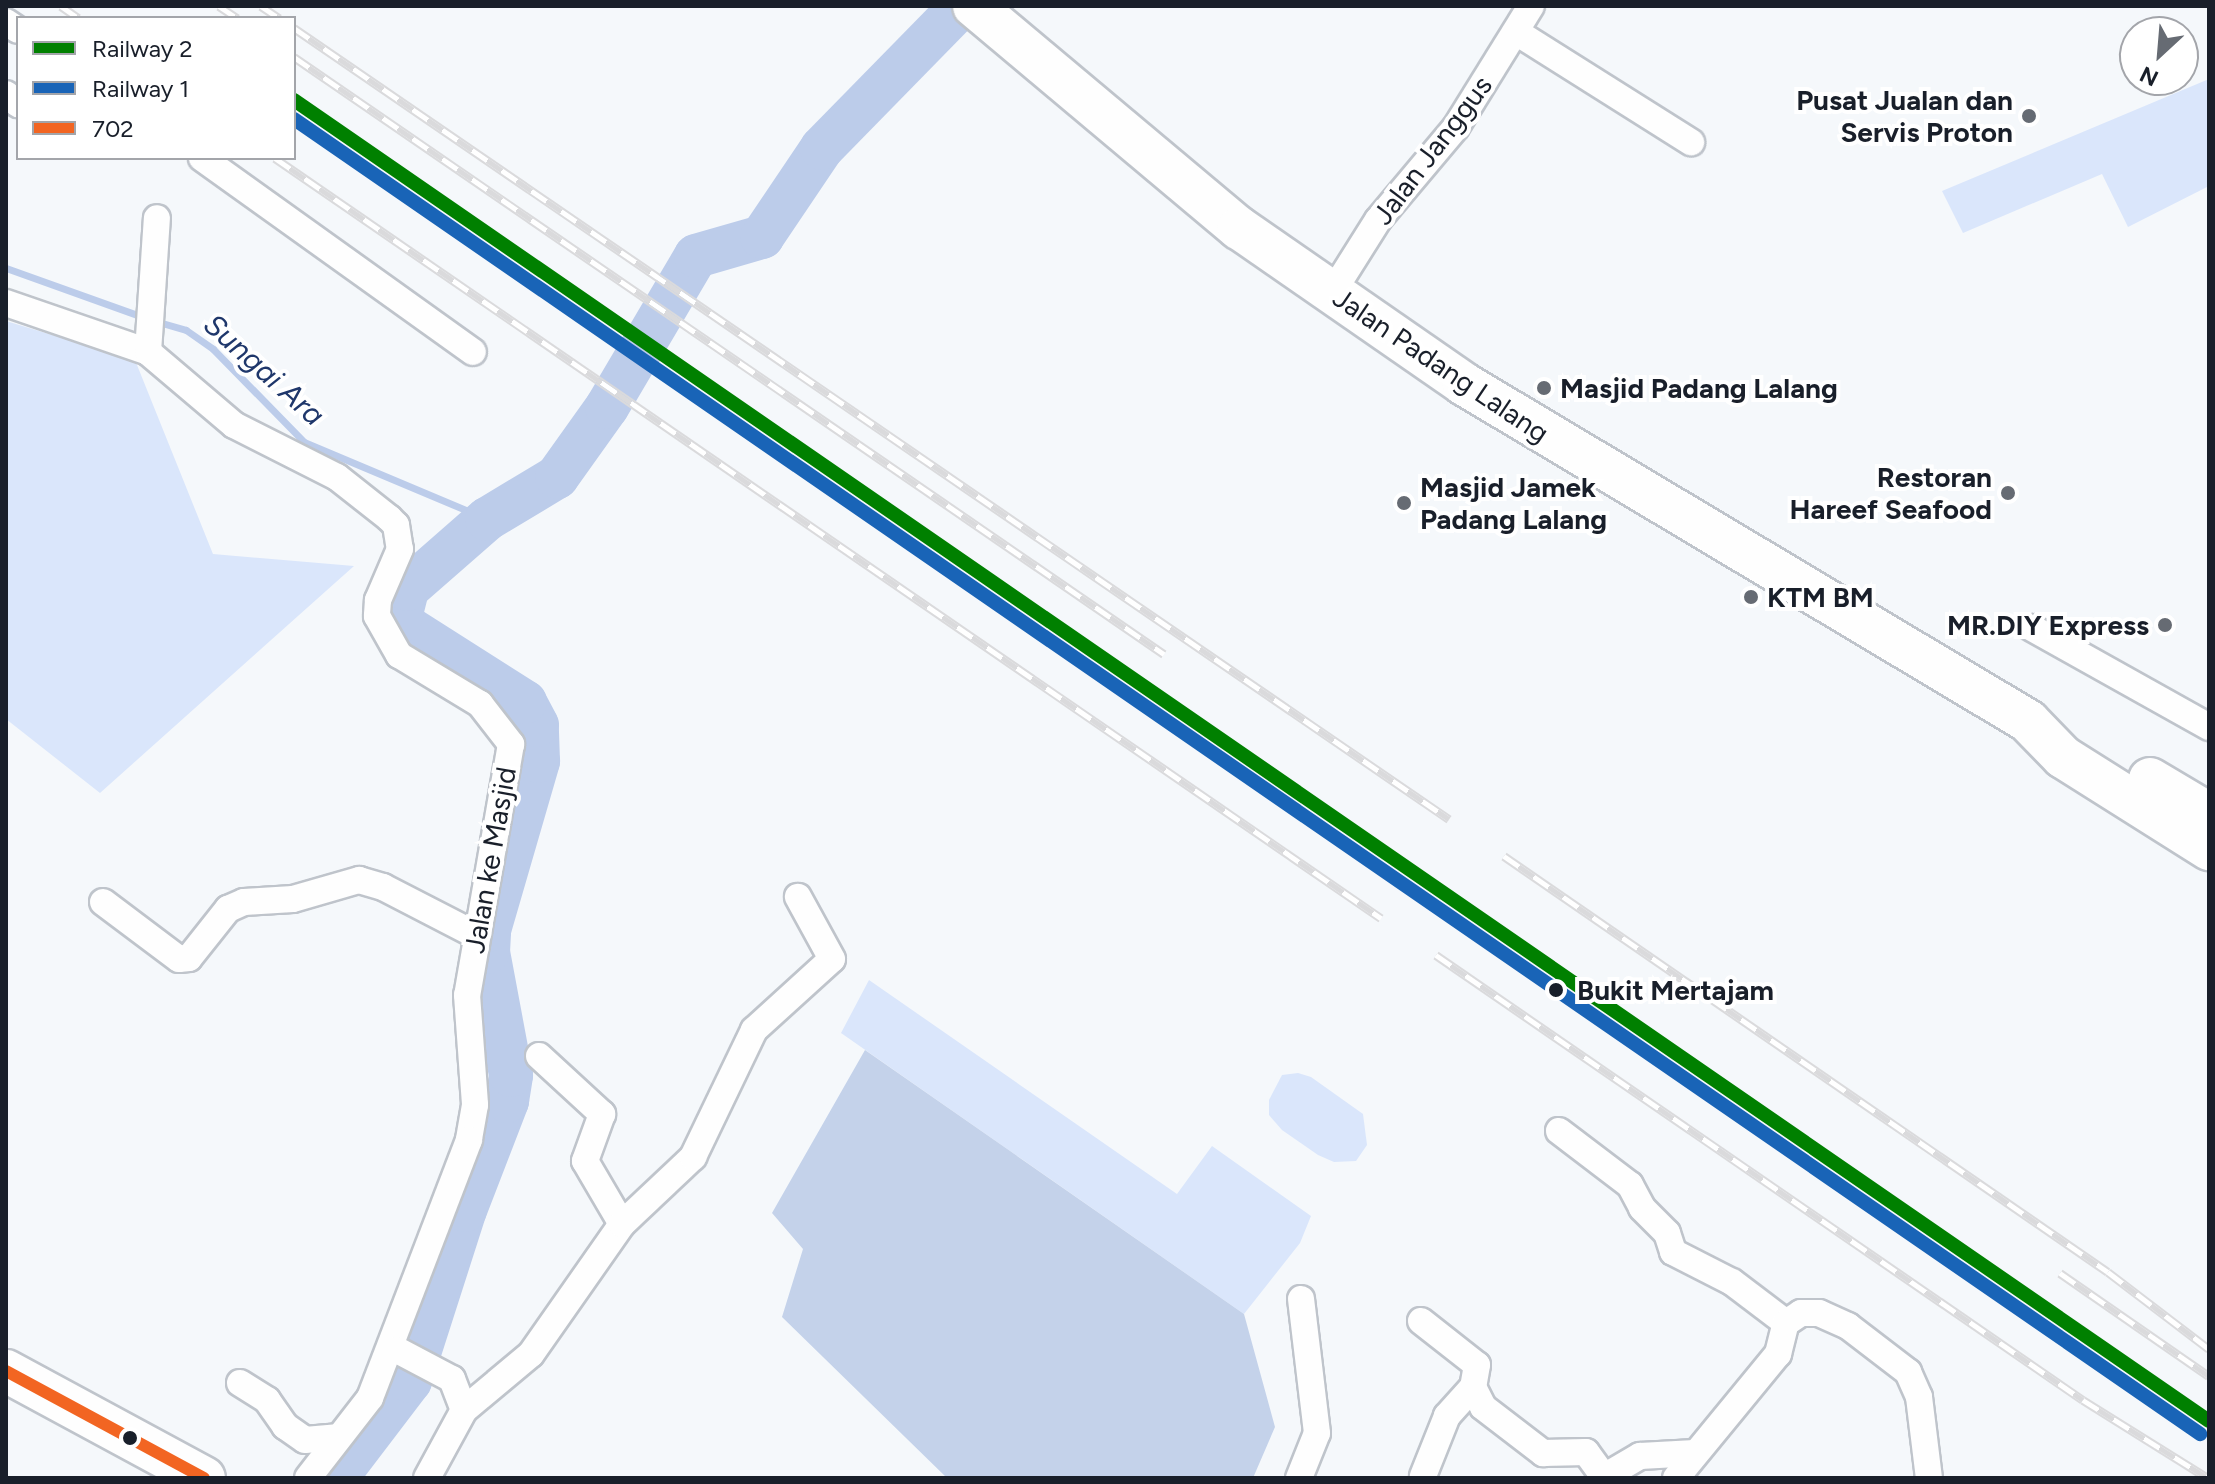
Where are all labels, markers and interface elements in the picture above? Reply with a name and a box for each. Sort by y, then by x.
legend [16,16,296,160]
north arrow [2119,16,2199,96]
text: Railway 2 [92,34,193,63]
text: N [2136,60,2163,92]
street label: Jalan Janggus [1365,69,1499,231]
text: Railway 1 [92,74,189,103]
place label: Pusat Jualan dan Servis Proton [1796,83,2013,149]
marker: Pusat Jualan dan Servis Proton [2020,107,2038,125]
text: 702 [92,114,134,143]
street label: Jalan Padang Lalang [1327,280,1555,450]
water label: Sungai Ara [196,307,332,433]
place label: Masjid Padang Lalang [1560,371,1838,405]
marker: Masjid Padang Lalang [1535,379,1553,397]
place label: Restoran Hareef Seafood [1789,460,1992,526]
place label: Masjid Jamek Padang Lalang [1420,470,1607,536]
marker: Restoran Hareef Seafood [1999,484,2017,502]
marker: Masjid Jamek Padang Lalang [1395,494,1413,512]
place label: KTM BM [1767,580,1874,614]
marker: KTM BM [1742,588,1760,606]
place label: MR.DIY Express [1947,608,2149,642]
marker: MR.DIY Express [2156,616,2174,634]
street label: Jalan ke Masjid [457,764,523,956]
place label: Bukit Mertajam [1577,973,1774,1007]
marker: Bukit Mertajam [1542,976,1570,1004]
unlabelled marker [122,1430,138,1446]

